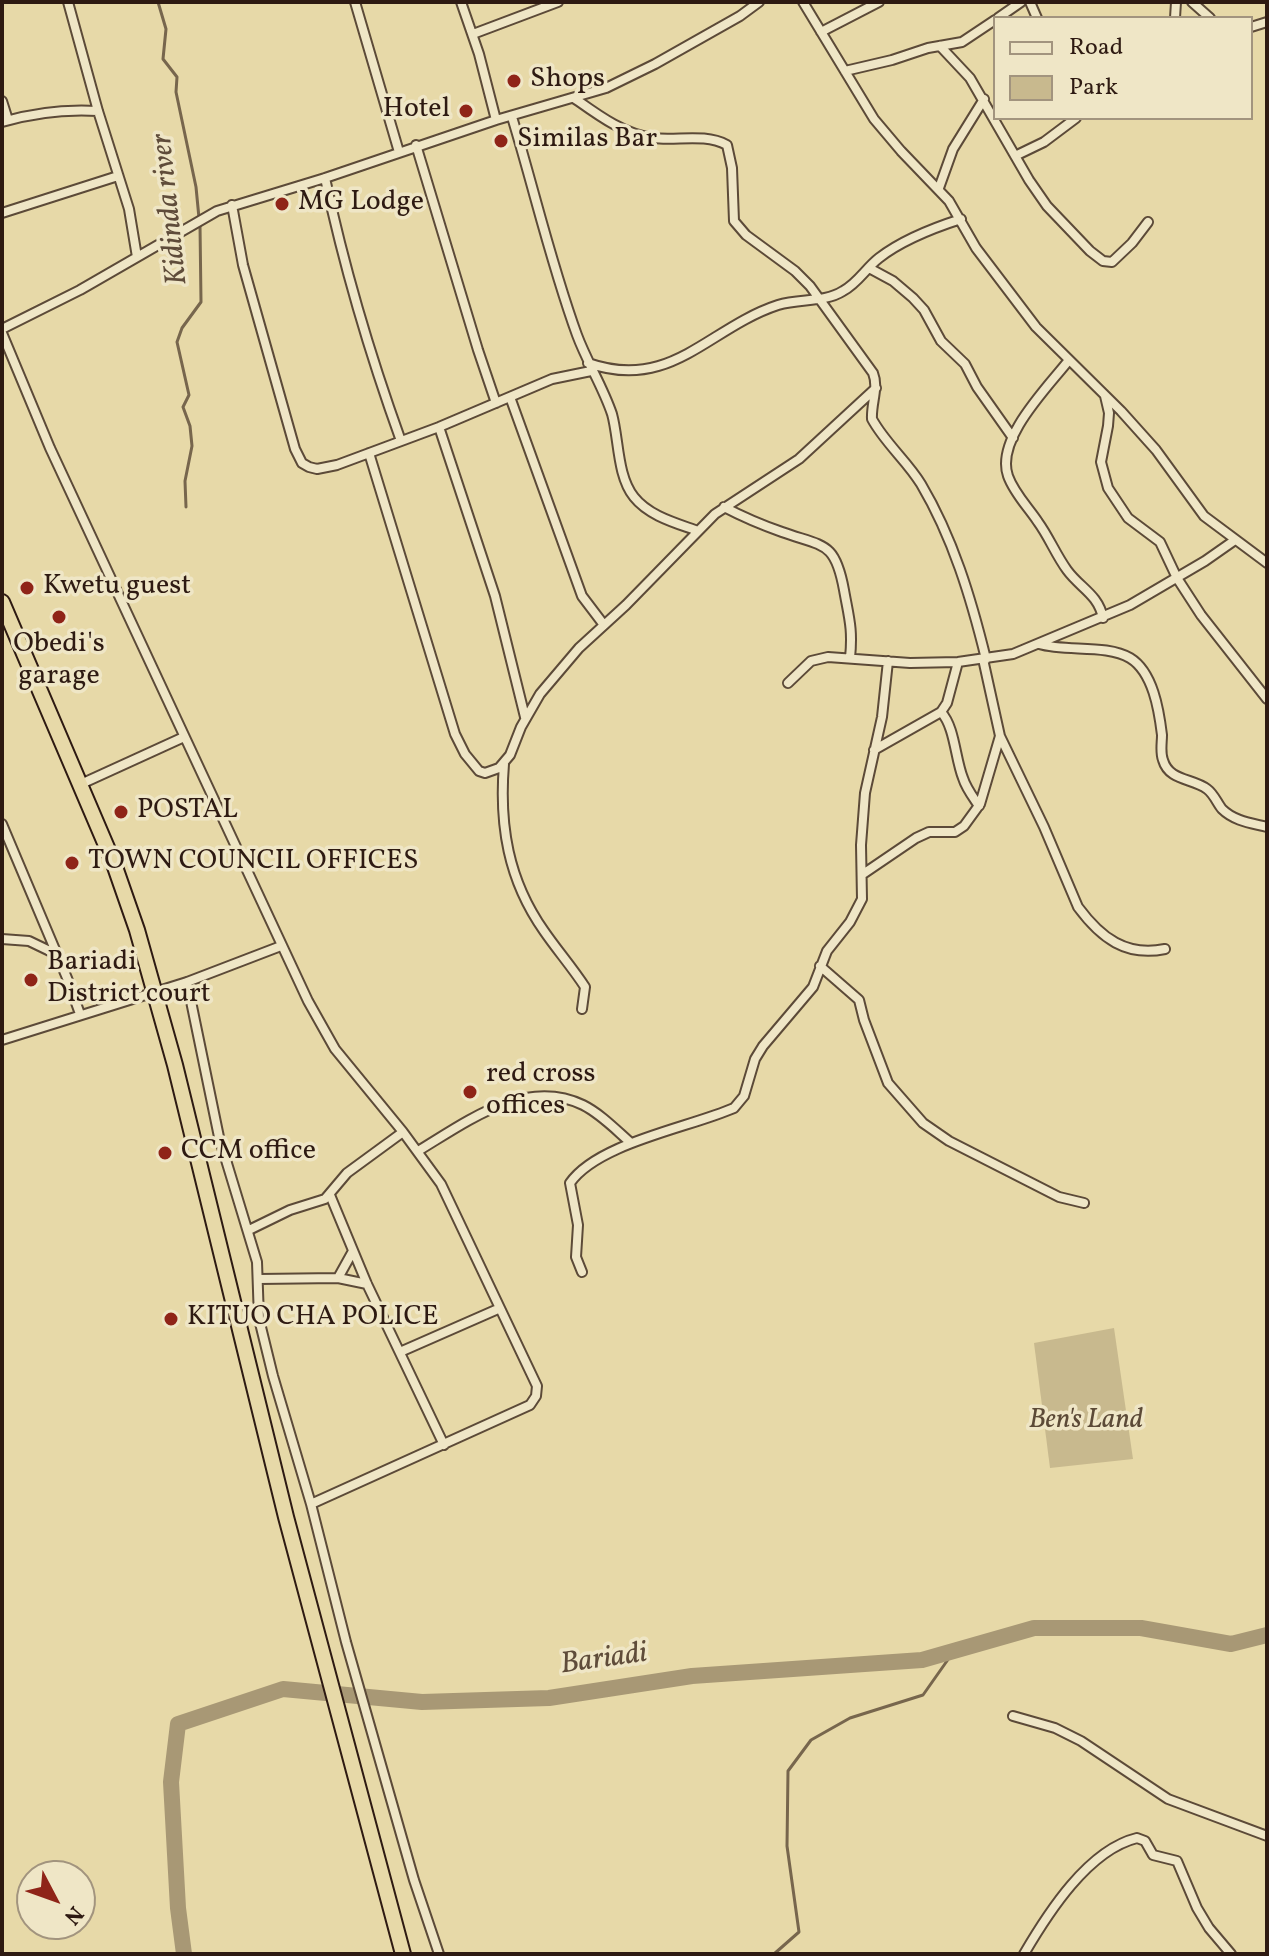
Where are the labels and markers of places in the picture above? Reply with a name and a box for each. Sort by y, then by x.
place label: Shops [530,64,605,98]
marker: Shops [505,72,523,90]
place label: Hotel [383,94,450,128]
marker: Hotel [457,102,475,120]
place label: Similas Bar [517,124,657,158]
marker: Similas Bar [492,132,510,150]
place label: MG Lodge [298,187,424,221]
marker: MG Lodge [273,195,291,213]
place label: Kwetu guest [43,571,191,605]
marker: Kwetu guest [18,579,36,597]
marker: Obedi's garage [50,608,68,626]
place label: Obedi's garage [13,629,105,695]
place label: POSTAL [137,795,238,829]
marker: POSTAL [112,803,130,821]
place label: TOWN COUNCIL OFFICES [88,846,418,880]
marker: TOWN COUNCIL OFFICES [63,854,81,872]
place label: Bariadi District court [47,947,211,1013]
marker: Bariadi District court [22,971,40,989]
place label: red cross offices [486,1059,596,1125]
marker: red cross offices [461,1083,479,1101]
place label: CCM office [181,1136,316,1170]
marker: CCM office [156,1144,174,1162]
place label: KITUO CHA POLICE [187,1302,439,1336]
marker: KITUO CHA POLICE [162,1310,180,1328]

